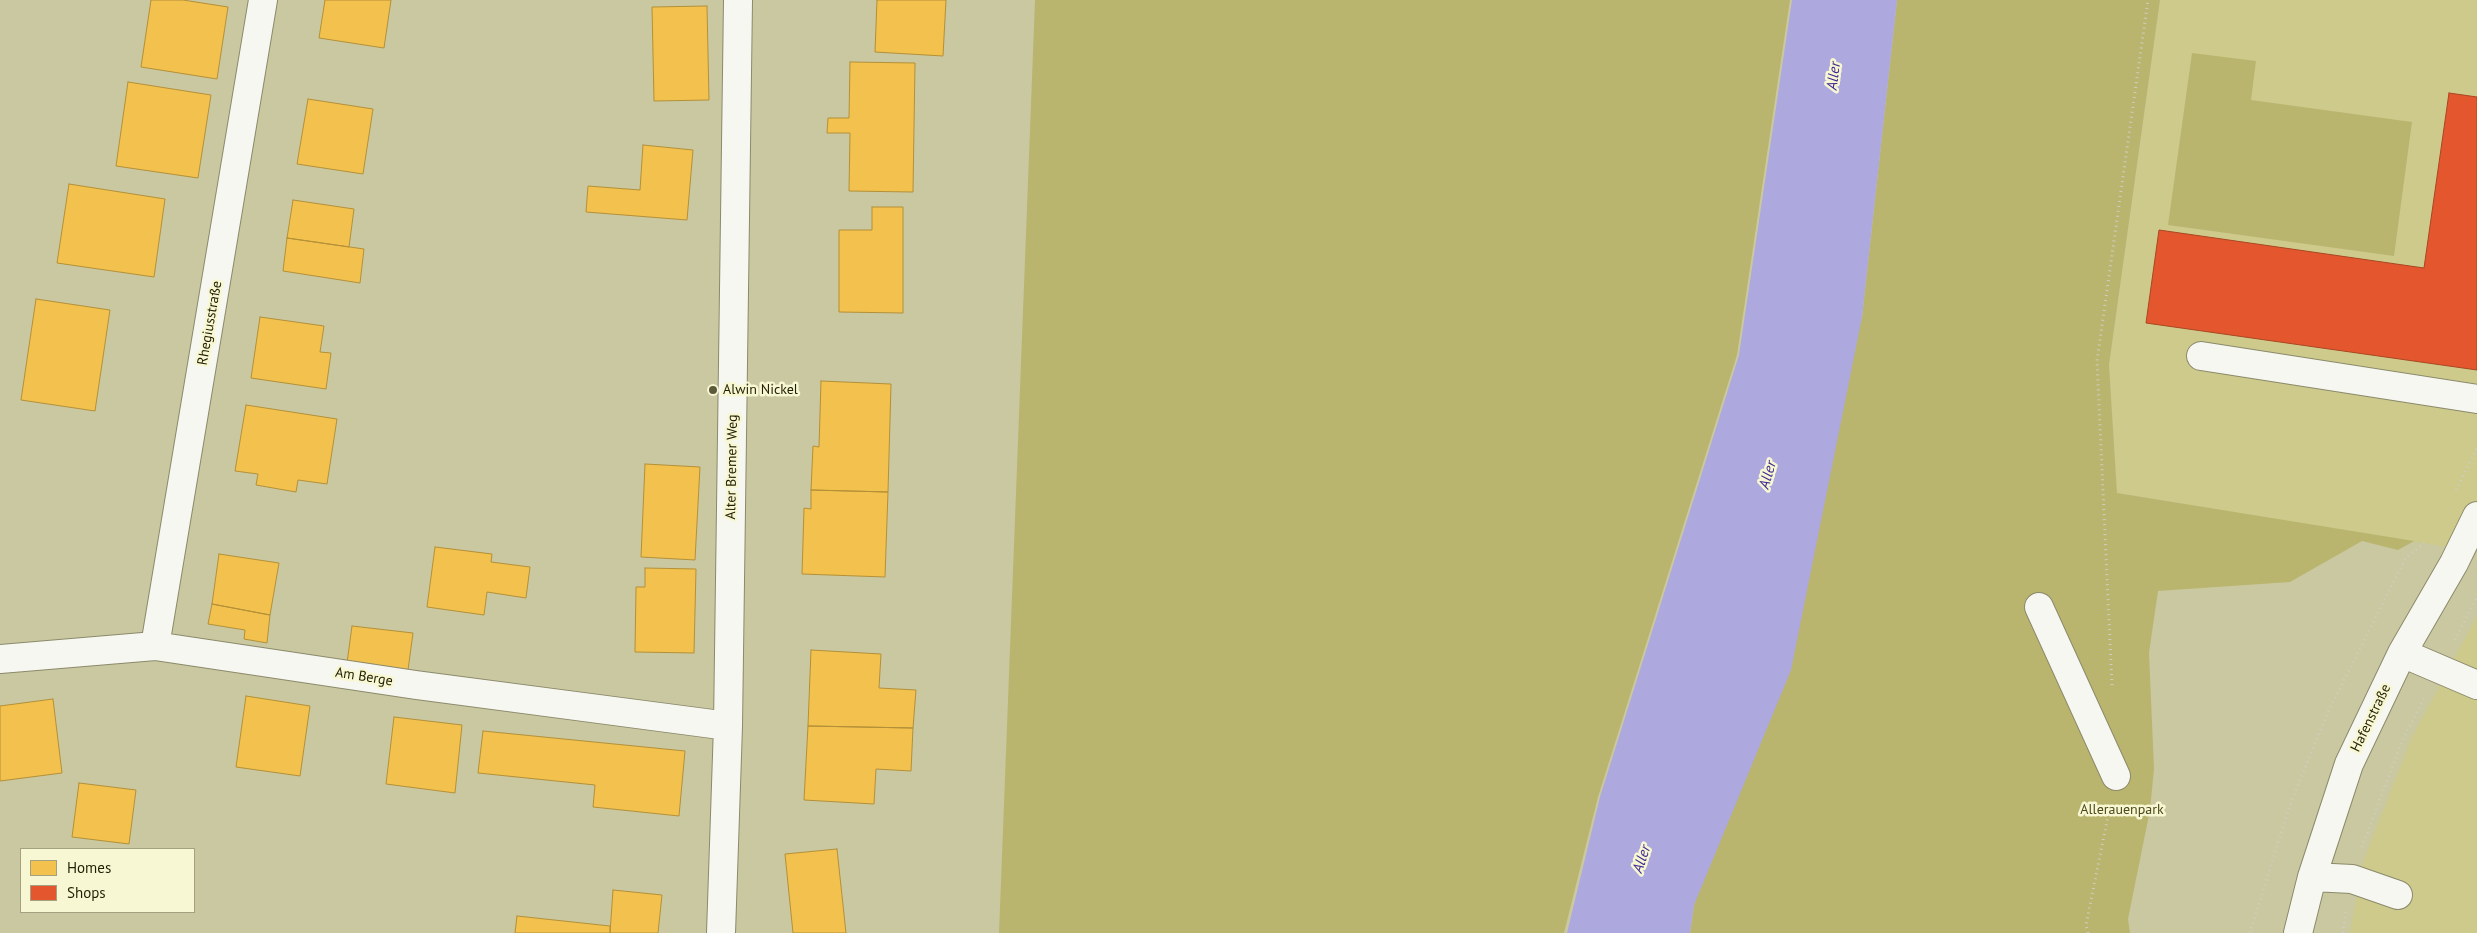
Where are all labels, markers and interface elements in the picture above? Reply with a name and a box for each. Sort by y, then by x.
water label: Aller [1823,61,1845,91]
street label: Rhegiusstraße [194,279,226,367]
place label: Alwin Nickel [723,382,798,398]
marker: Alwin Nickel [707,384,719,396]
street label: Alter Bremer Weg [723,414,741,520]
water label: Aller [1755,459,1781,491]
street label: Am Berge [334,664,394,690]
street label: Hafenstraße [2347,681,2395,755]
park label: Allerauenpark [2080,802,2164,818]
water label: Aller [1629,843,1655,875]
legend [20,848,195,913]
text: Homes [67,858,111,877]
text: Shops [67,883,106,902]

